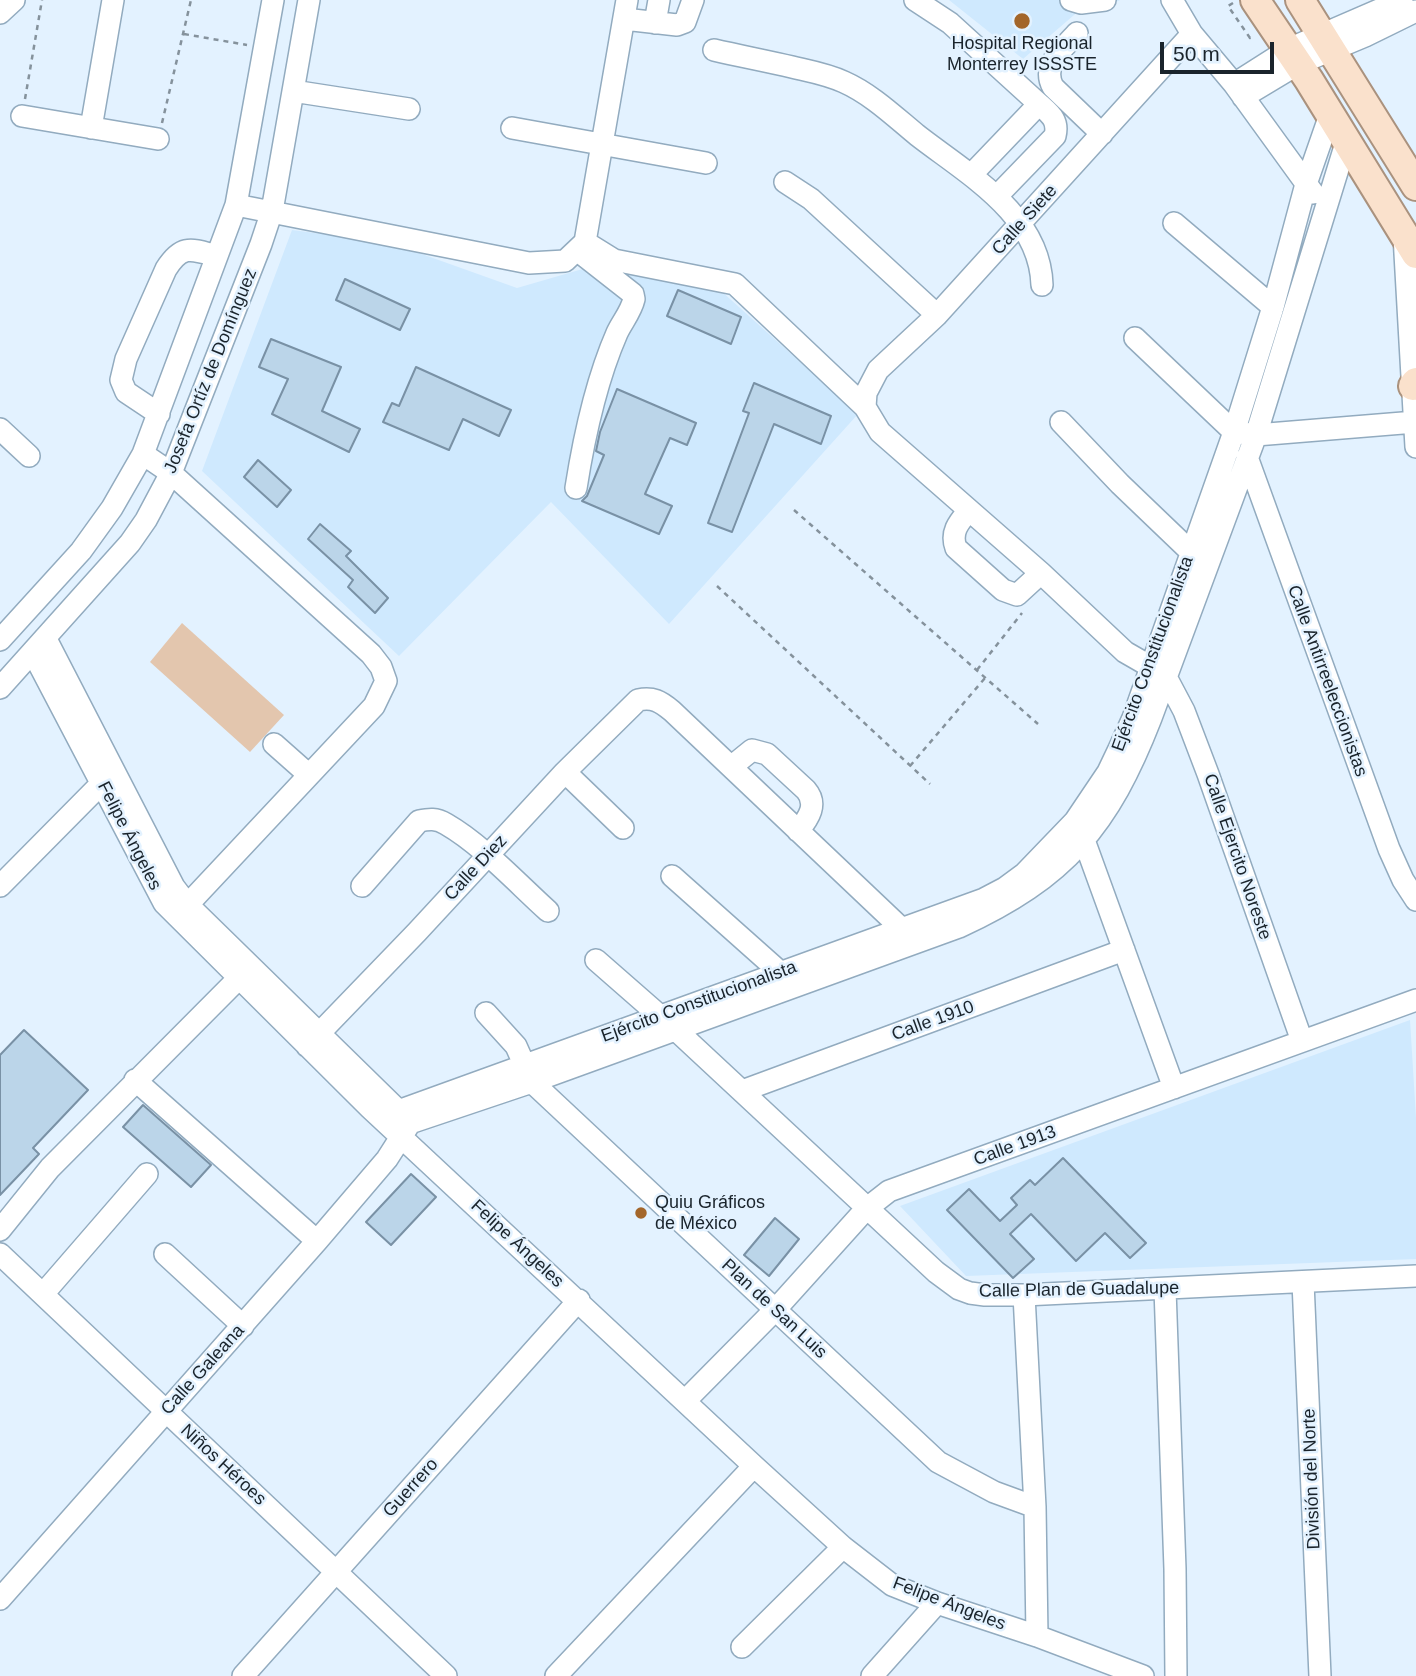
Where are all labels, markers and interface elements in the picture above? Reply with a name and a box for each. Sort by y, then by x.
marker: Hospital Regional Monterrey ISSSTE [1012,11,1032,31]
scale bar [1164,28,1278,72]
place label: Hospital Regional Monterrey ISSSTE [947,33,1097,76]
text: 50 m [1173,42,1220,65]
street label: Calle Siete [988,180,1062,260]
street label: Josefa Ortíz de Domínguez [160,265,262,477]
street label: Ejército Constitucionalista [1108,553,1198,755]
street label: Calle Antirreeleccionistas [1282,582,1372,780]
street label: Calle Ejercito Noreste [1198,771,1276,943]
street label: Felipe Ángeles [92,778,166,894]
street label: Calle Diez [440,831,512,905]
street label: Ejército Constitucionalista [598,957,800,1047]
street label: Calle 1910 [889,996,977,1046]
street label: Calle 1913 [971,1121,1059,1171]
place label: Quiu Gráficos de México [655,1192,765,1234]
street label: Felipe Ángeles [466,1195,568,1293]
marker: Quiu Gráficos de México [633,1205,649,1221]
street label: Plan de San Luis [717,1255,831,1363]
street label: Calle Plan de Guadalupe [979,1277,1179,1303]
street label: Calle Galeana [157,1320,249,1420]
street label: División del Norte [1299,1408,1325,1550]
street label: Niños Héroes [176,1420,270,1510]
street label: Guerrero [379,1454,443,1522]
street label: Felipe Ángeles [890,1573,1008,1635]

